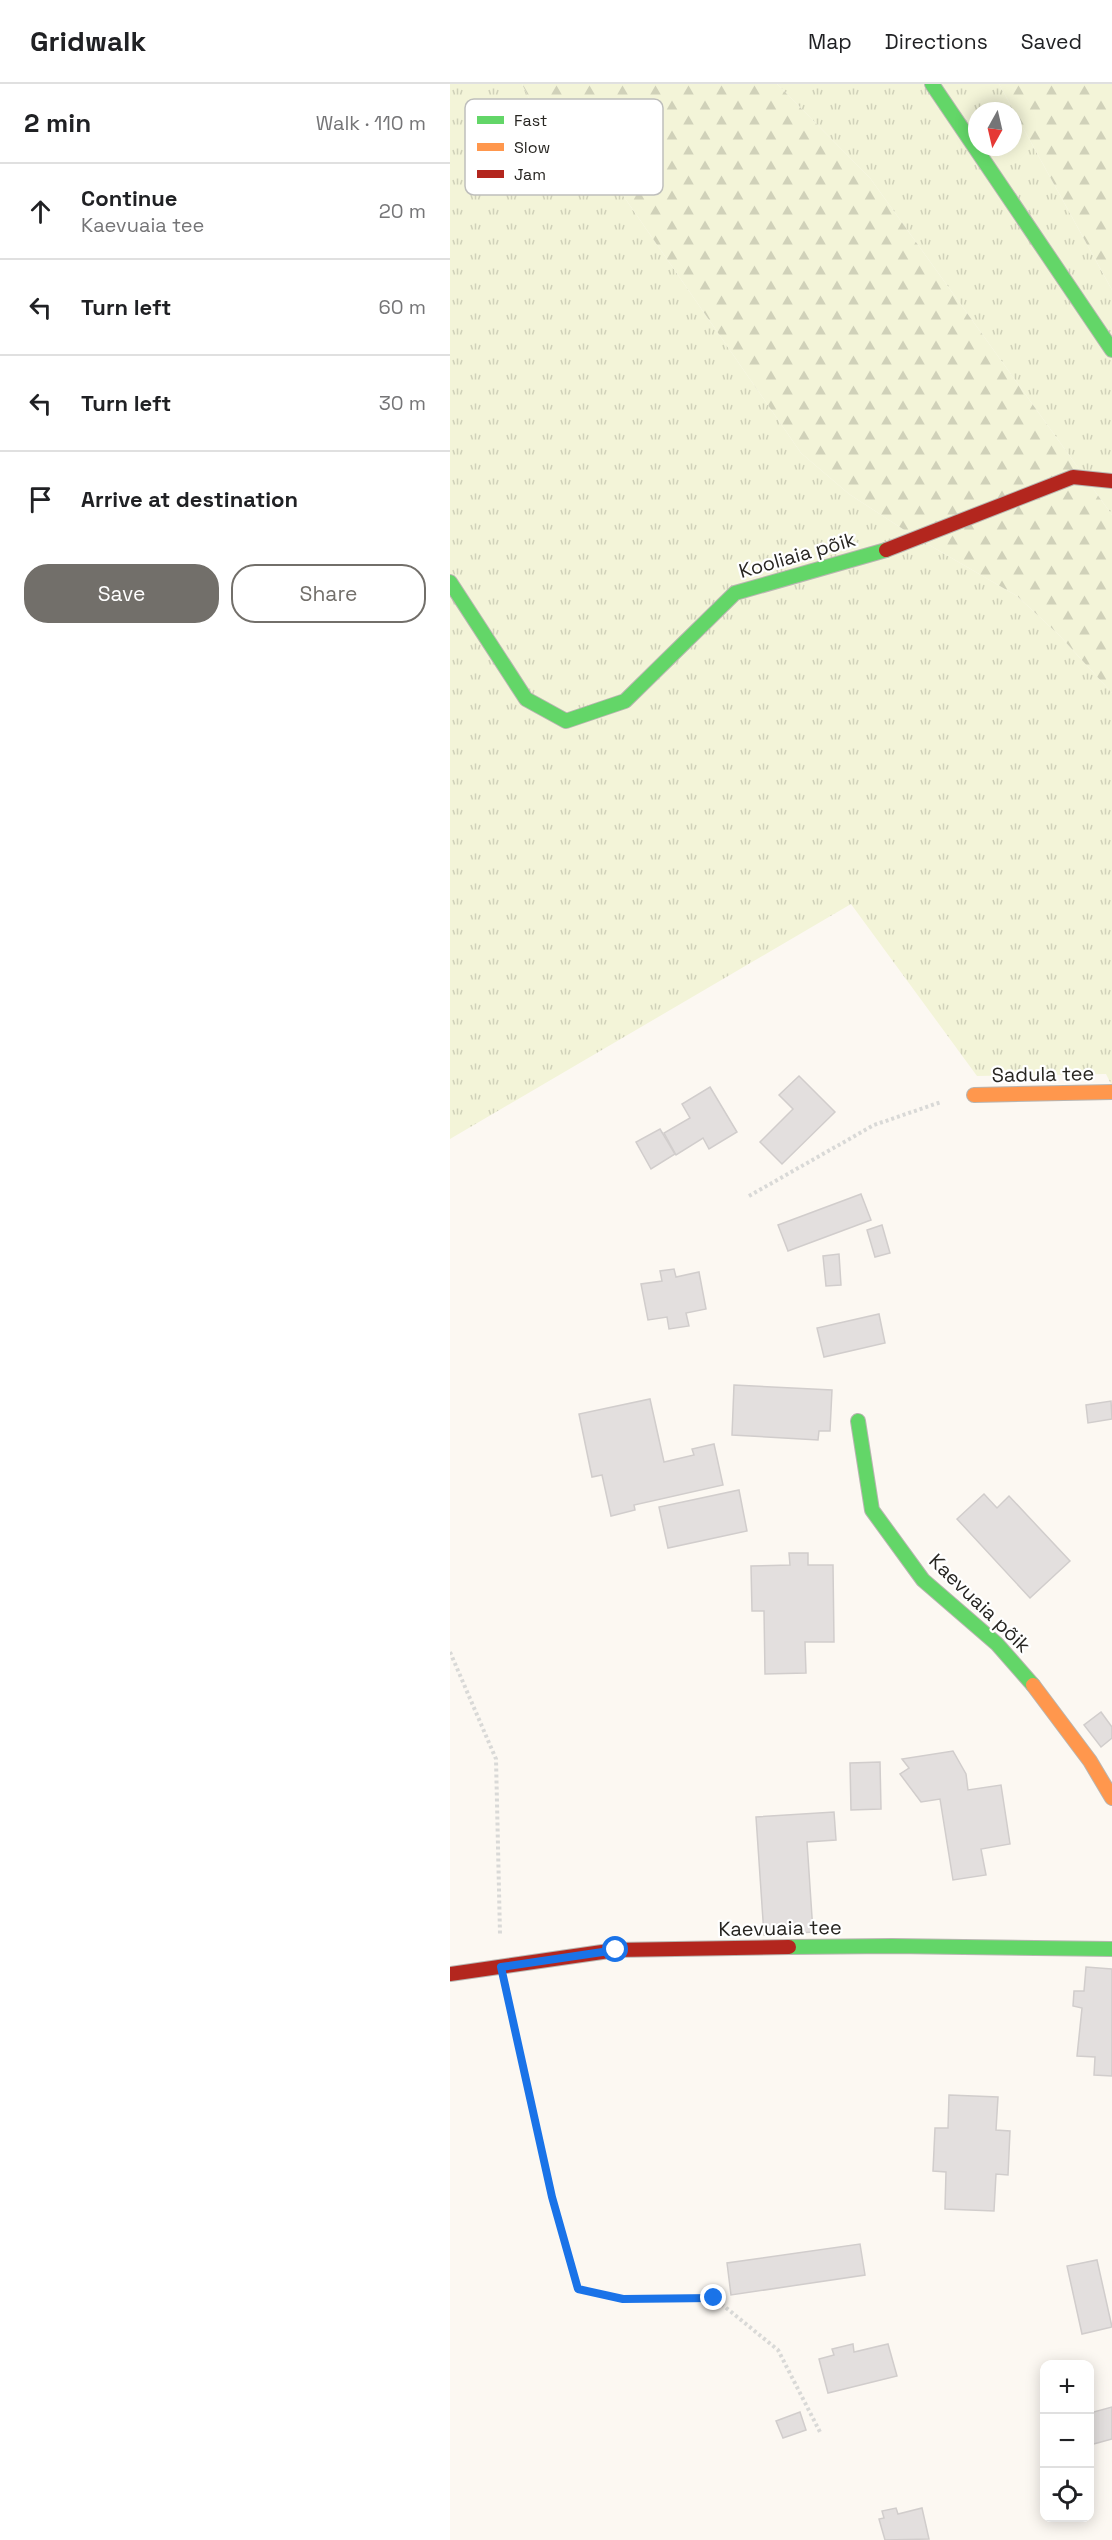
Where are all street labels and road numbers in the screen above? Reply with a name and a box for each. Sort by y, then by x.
street label: Kooliaia põik [736,526,859,584]
street label: Sadula tee [991,1060,1095,1088]
street label: Kaevuaia põik [924,1548,1037,1658]
street label: Kaevuaia tee [718,1914,842,1942]

